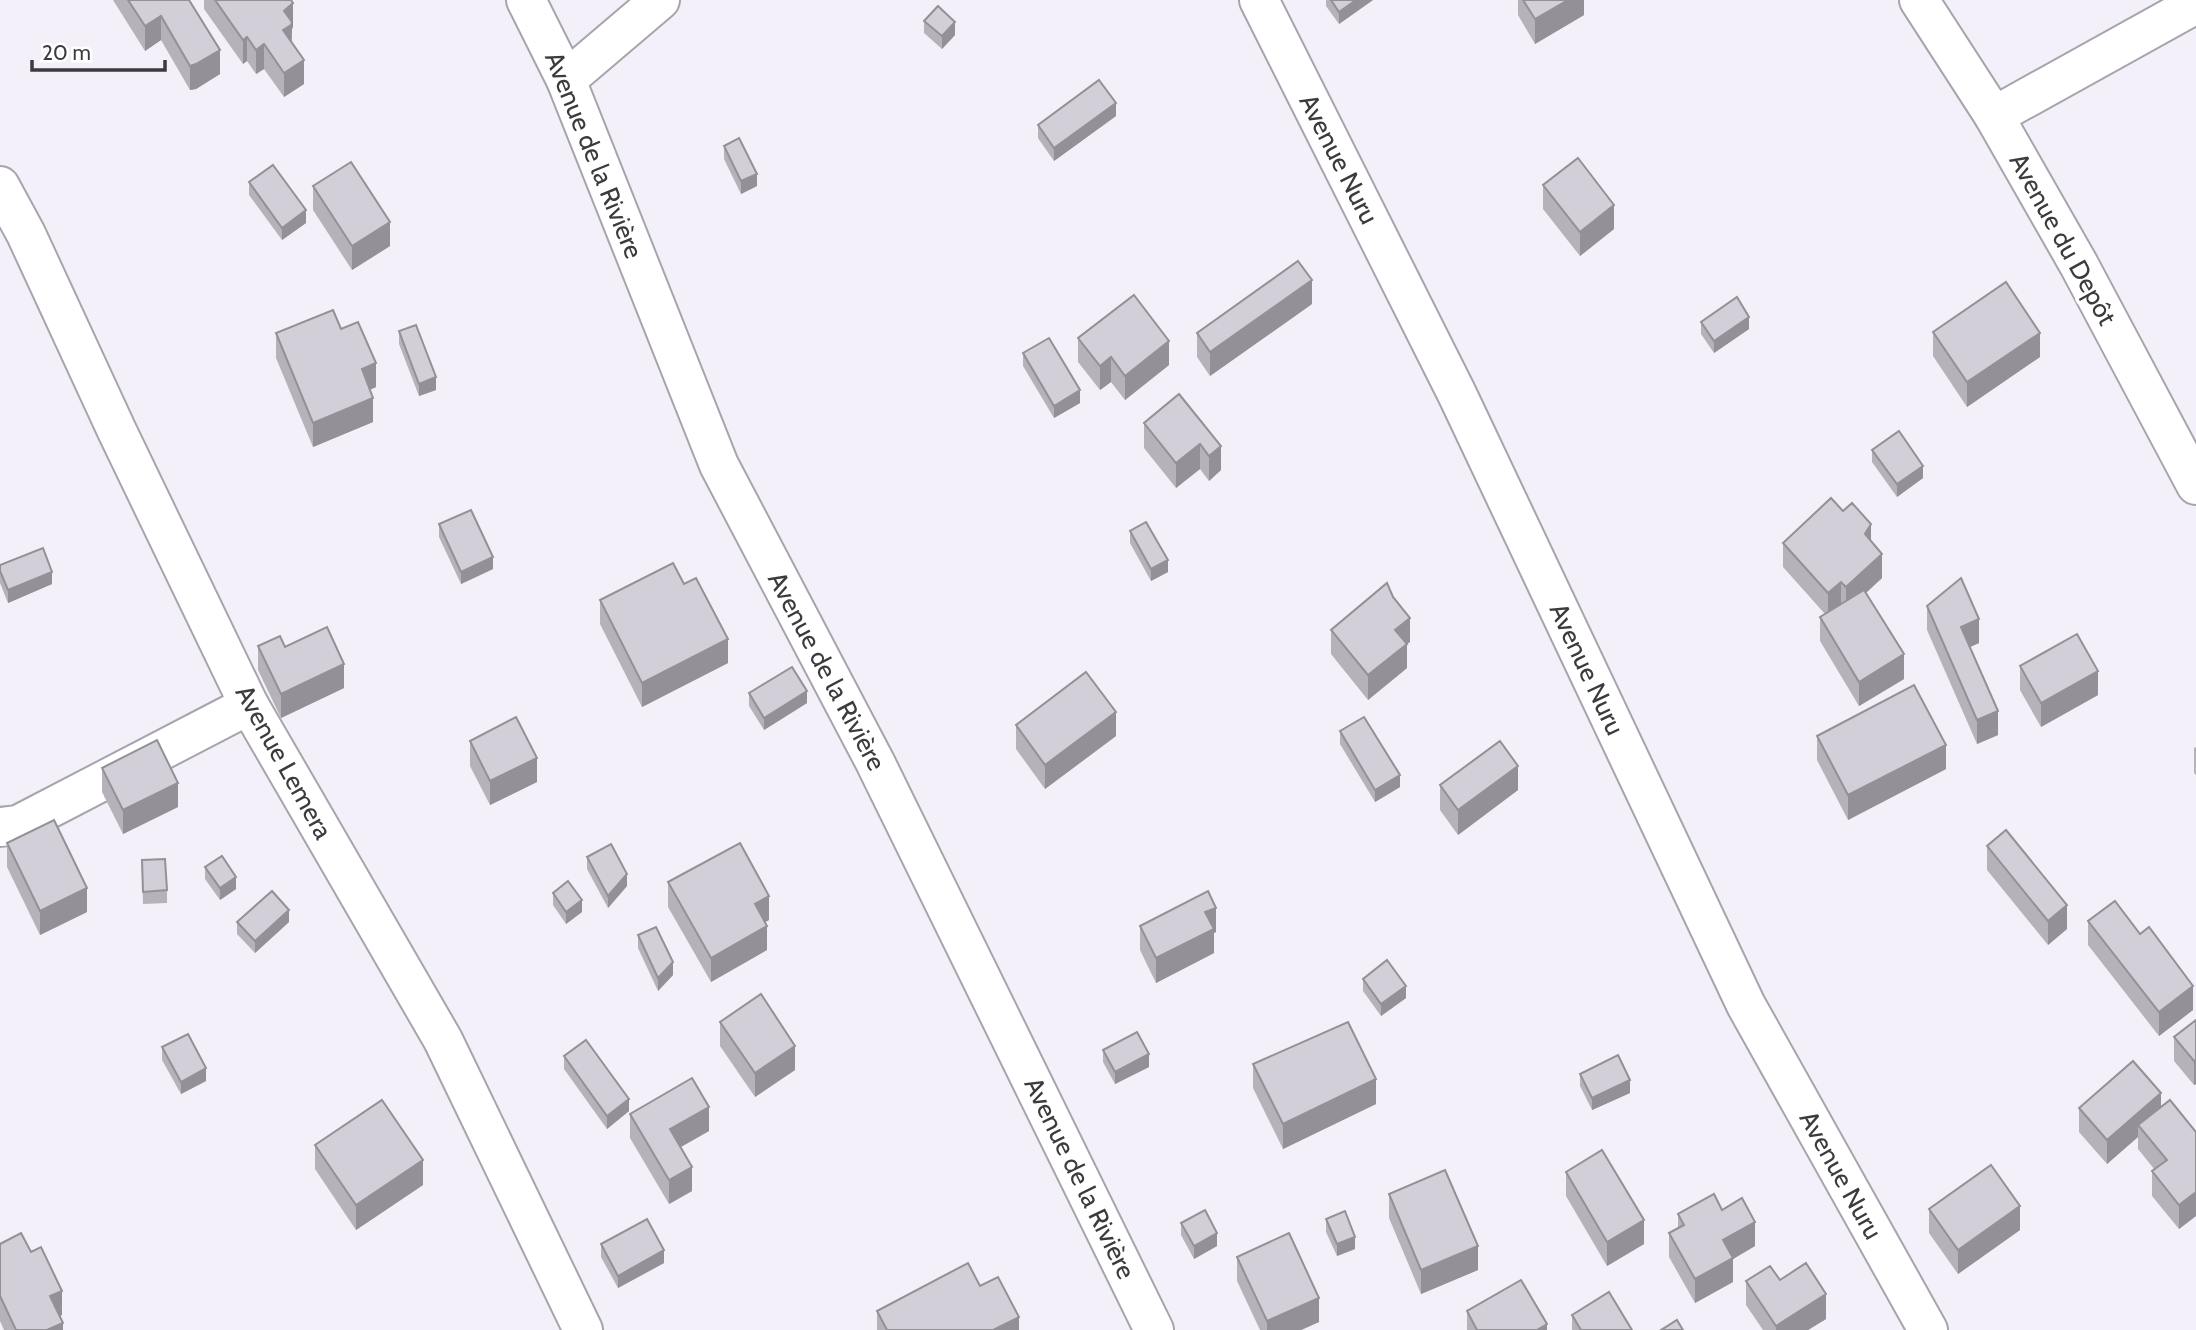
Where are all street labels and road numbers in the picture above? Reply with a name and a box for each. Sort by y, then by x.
street label: Avenue de la Rivière [538,47,650,263]
street label: Avenue Nuru [1293,89,1385,229]
street label: Avenue du Depôt [2003,147,2124,331]
street label: Avenue de la Rivière [761,566,893,776]
street label: Avenue Nuru [1543,598,1631,740]
street label: Avenue Lemera [229,679,340,845]
street label: Avenue de la Rivière [1017,1072,1143,1284]
street label: Avenue Nuru [1793,1105,1889,1245]

